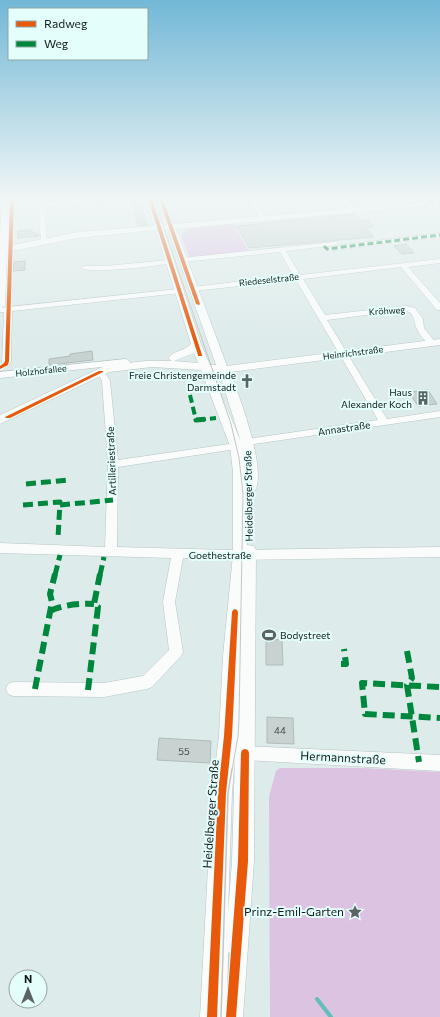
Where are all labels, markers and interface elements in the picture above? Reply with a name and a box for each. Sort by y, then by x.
legend [8,8,148,60]
text: Radweg [44,16,88,30]
text: Weg [44,36,69,50]
street label: Riedeselstraße [238,271,300,288]
street label: Kröhweg [368,304,406,317]
street label: Heinrichstraße [322,343,384,362]
street label: Holzhofallee [15,362,67,379]
place label: Freie Christengemeinde Darmstadt [129,369,236,393]
church icon: Freie Christengemeinde Darmstadt [239,373,255,389]
place label: Haus Alexander Koch [341,386,412,410]
building icon: Haus Alexander Koch [415,390,431,406]
street label: Annastraße [317,418,371,438]
street label: Artilleriestraße [104,426,118,496]
street label: Heidelberger Straße [241,450,255,542]
street label: Goethestraße [189,549,251,561]
sports icon: Bodystreet [261,627,277,643]
place label: Bodystreet [280,629,330,641]
house number: 44 [274,724,286,736]
house number: 55 [178,745,190,757]
street label: Hermannstraße [300,748,386,766]
street label: Heidelberger Straße [199,759,221,869]
place label: Prinz-Emil-Garten [244,904,344,918]
place icon: Prinz-Emil-Garten [347,904,363,920]
north arrow [8,969,48,1009]
text: N [24,972,32,985]

